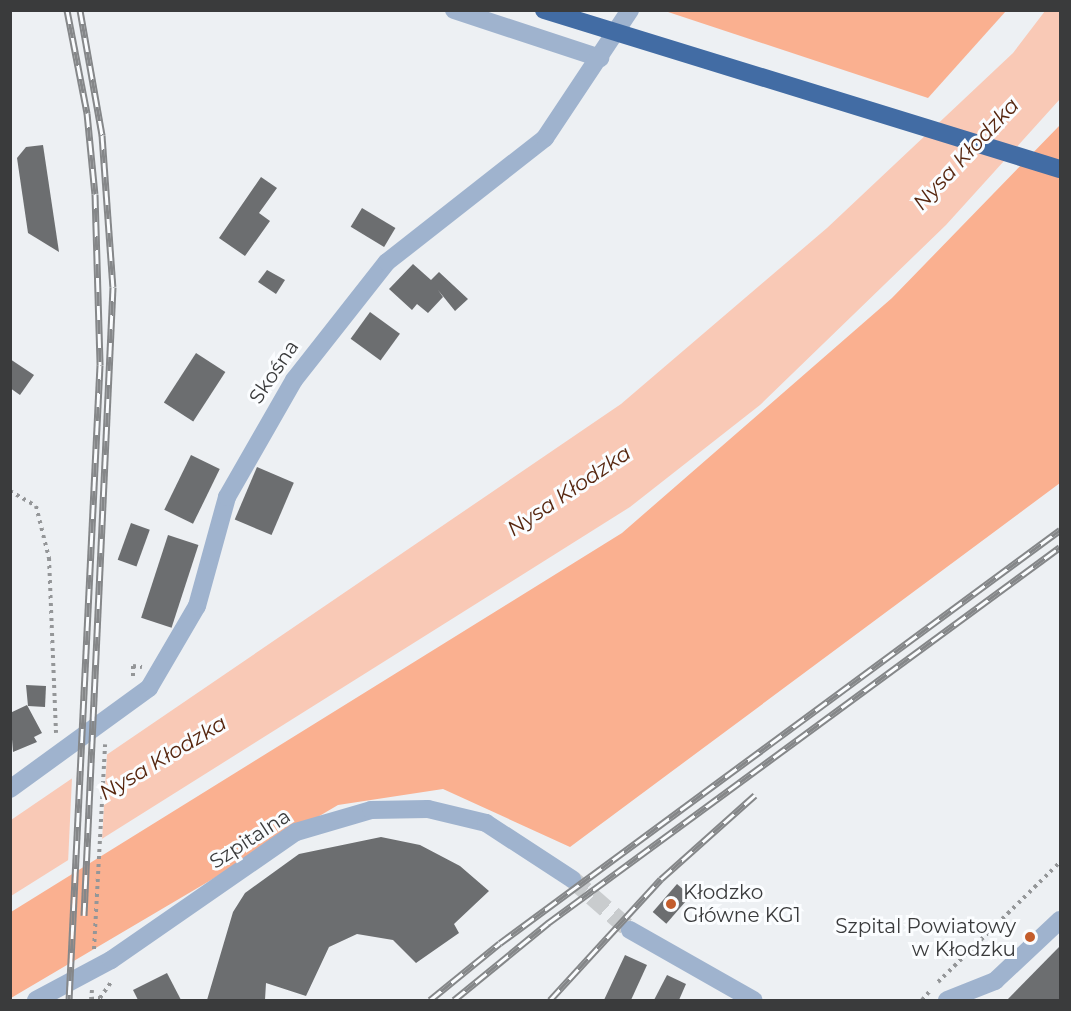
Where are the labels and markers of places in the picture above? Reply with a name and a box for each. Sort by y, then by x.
place label: Kłodzko Główne KG1 [683,880,801,927]
marker: Kłodzko Główne KG1 [664,897,678,911]
place label: Szpital Powiatowy w Kłodzku [835,914,1016,961]
marker: Szpital Powiatowy w Kłodzku [1021,928,1039,946]

